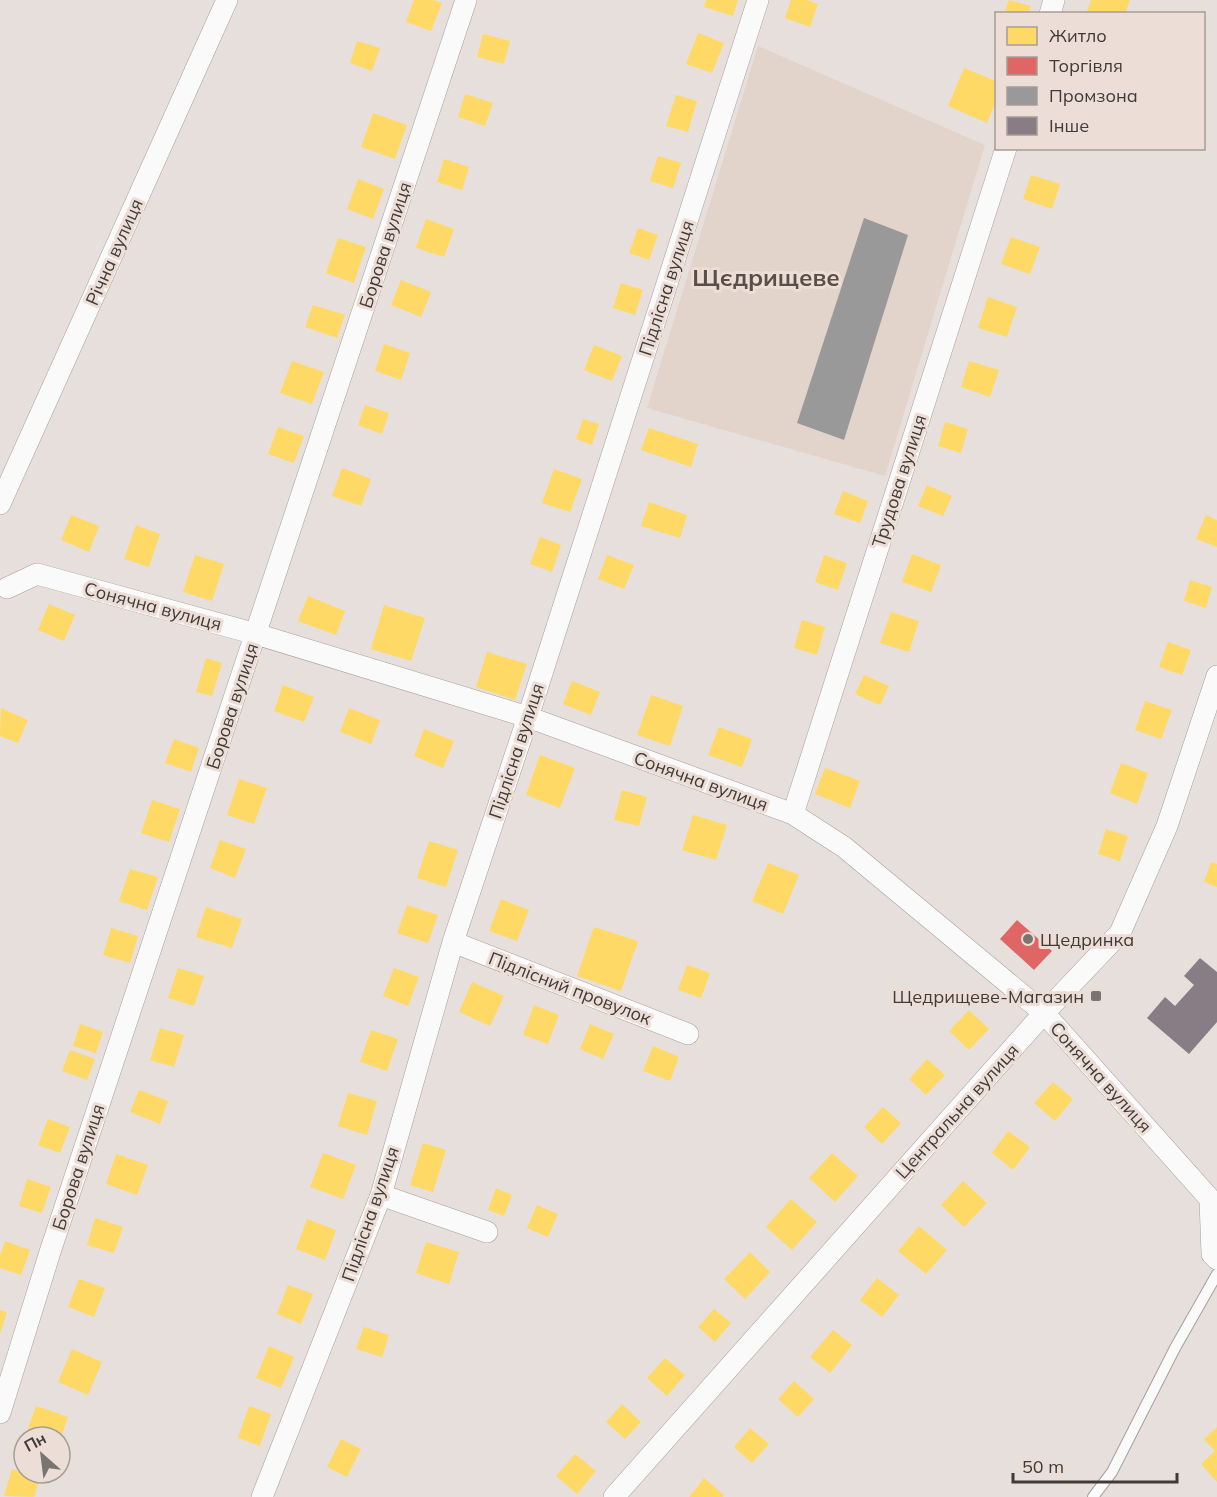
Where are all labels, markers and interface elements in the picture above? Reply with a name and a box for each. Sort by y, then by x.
legend [995,12,1205,150]
text: Житло [1049,24,1107,47]
text: Торгівля [1049,54,1123,77]
text: Промзона [1049,84,1138,107]
text: Інше [1049,114,1089,137]
street label: Борова вулиця [354,179,416,311]
street label: Річна вулиця [80,195,148,309]
street label: Підлісна вулиця [633,217,699,359]
district label: Щєдрищеве [692,262,840,292]
street label: Трудова вулиця [867,412,931,550]
street label: Сонячна вулиця [82,577,224,635]
street label: Борова вулиця [201,640,263,772]
street label: Підлісна вулиця [483,680,549,822]
street label: Сонячна вулиця [631,746,771,816]
place label: Щедринка [1040,928,1134,951]
marker: Щедринка [1021,932,1035,946]
street label: Підлісний провулок [485,946,655,1030]
place label: Щедрищеве-Магазин [892,985,1084,1008]
marker: Щедрищеве-Магазин [1089,989,1103,1003]
street label: Сонячна вулиця [1045,1017,1157,1137]
street label: Центральна вулиця [890,1039,1024,1183]
street label: Борова вулиця [47,1101,109,1233]
street label: Підлісна вулиця [336,1144,404,1284]
north arrow [12,1425,72,1485]
text: Пн [20,1428,49,1456]
scale bar [1013,1446,1176,1484]
text: 50 m [1022,1455,1064,1478]

